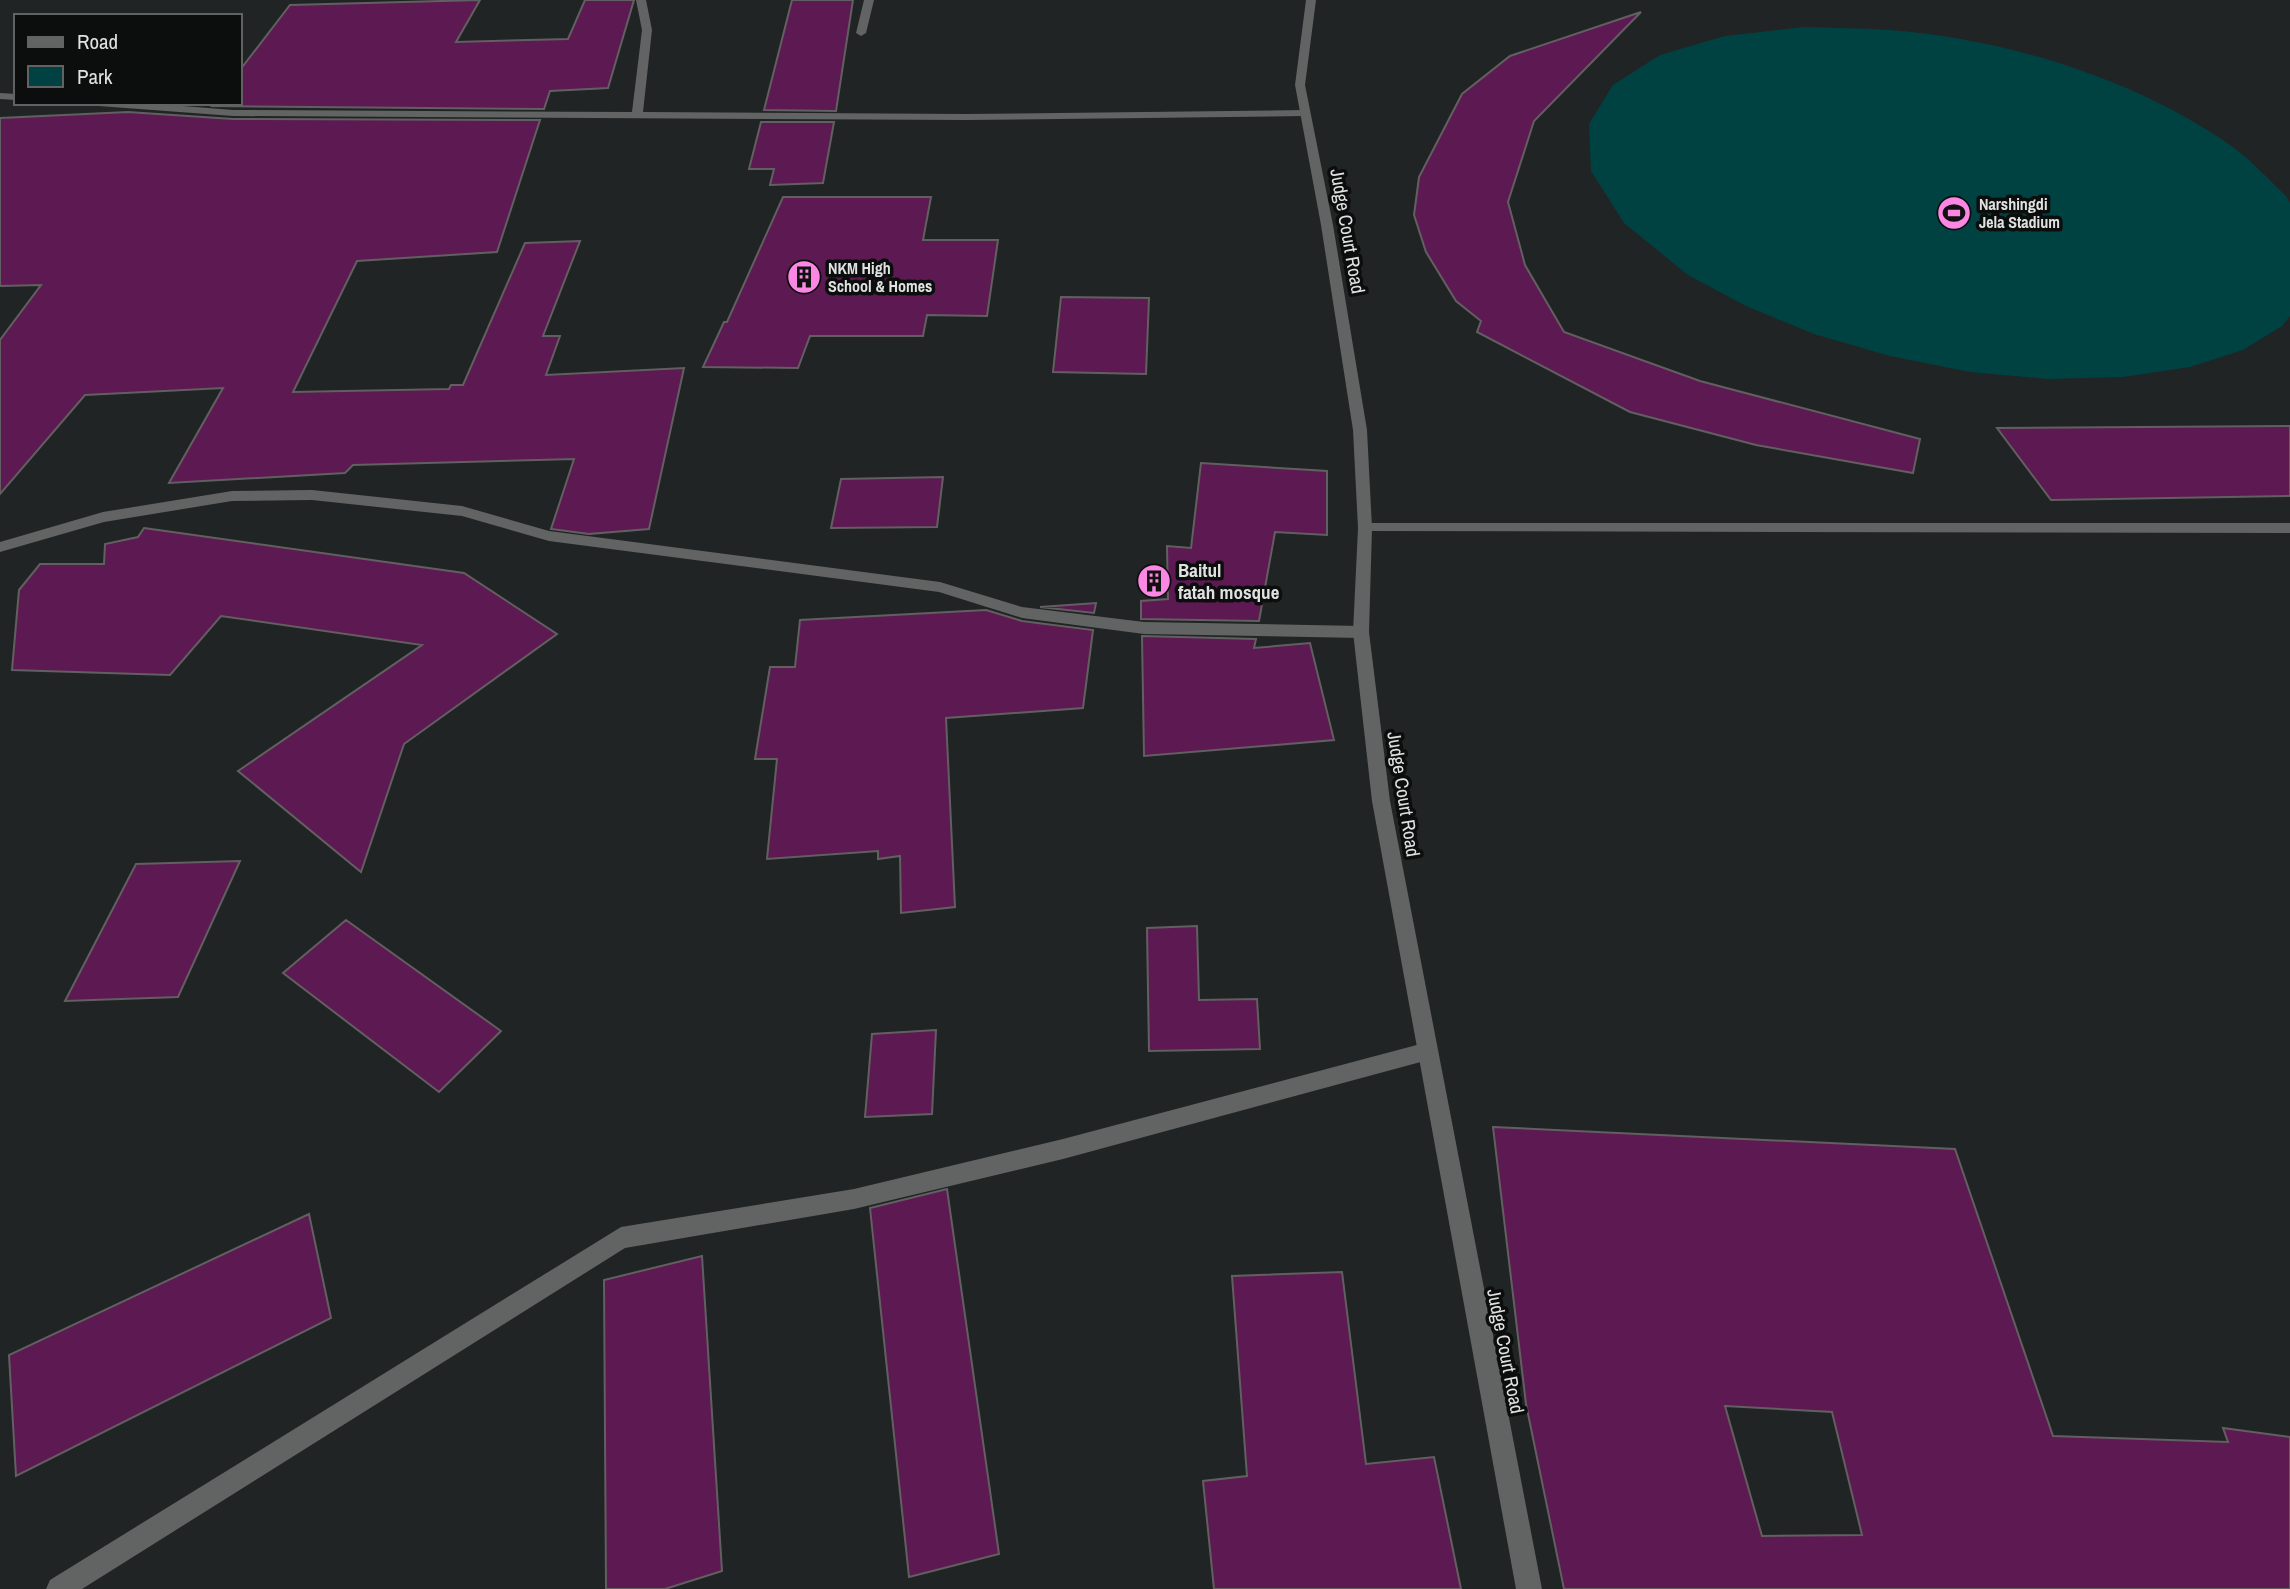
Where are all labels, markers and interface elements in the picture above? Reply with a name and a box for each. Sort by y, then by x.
legend [14,14,242,105]
text: Road [77,27,118,56]
text: Park [77,62,113,91]
street label: Judge Court Road [1324,166,1372,296]
place label: Narshingdi Jela Stadium [1979,193,2060,233]
sports icon: Narshingdi Jela Stadium [1935,194,1973,232]
place label: NKM High School & Homes [828,257,932,297]
building icon: NKM High School & Homes [785,258,823,296]
place label: Baitul fatah mosque [1178,557,1280,605]
building icon: Baitul fatah mosque [1135,562,1173,600]
street label: Judge Court Road [1381,730,1427,858]
street label: Judge Court Road [1481,1286,1531,1416]

